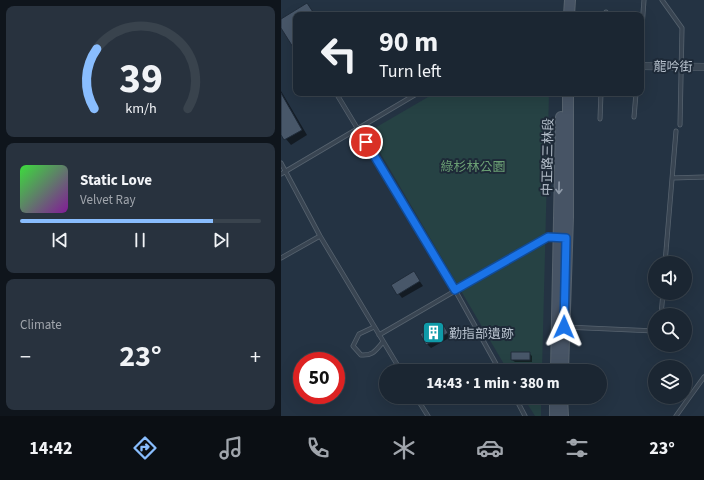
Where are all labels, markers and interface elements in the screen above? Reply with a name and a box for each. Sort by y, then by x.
text: 90 m [379,22,438,62]
icon: left [313,28,365,80]
text: 39 [119,49,162,109]
street label: 龍吟街 [653,58,693,76]
text: Turn left [379,59,441,84]
text: km/h [125,98,156,119]
street label: 中正路三林段 [538,118,558,196]
pin [349,125,383,159]
icon: arrive [355,131,377,153]
park label: 綠杉林公園 [440,158,506,176]
text: Static Love [80,170,152,191]
one-way arrow [556,181,563,194]
text: Velvet Ray [80,191,136,209]
icon: previous [49,229,71,251]
icon: pause [129,229,151,251]
icon: next [210,229,232,251]
map controls [648,256,692,404]
button: sound [648,256,692,300]
position arrow [543,306,585,348]
button: search [648,308,692,352]
text: Climate [20,316,62,334]
building icon: 勤指部遺跡 [421,320,447,346]
place label: 勤指部遺跡 [449,325,514,343]
text: 23° [119,335,162,378]
text: − [20,341,31,373]
text: + [250,341,261,373]
speed limit sign: 50 [293,352,345,404]
button: layers [648,360,692,404]
text: 14:43 · 1 min · 380 m [426,373,560,394]
icon: directions [131,434,159,462]
icon: music [217,434,245,462]
icon: phone [304,434,332,462]
icon: climate [390,434,418,462]
icon: car [476,434,504,462]
icon: filters [563,434,591,462]
text: 14:42 [29,436,73,461]
text: 23° [649,436,675,461]

